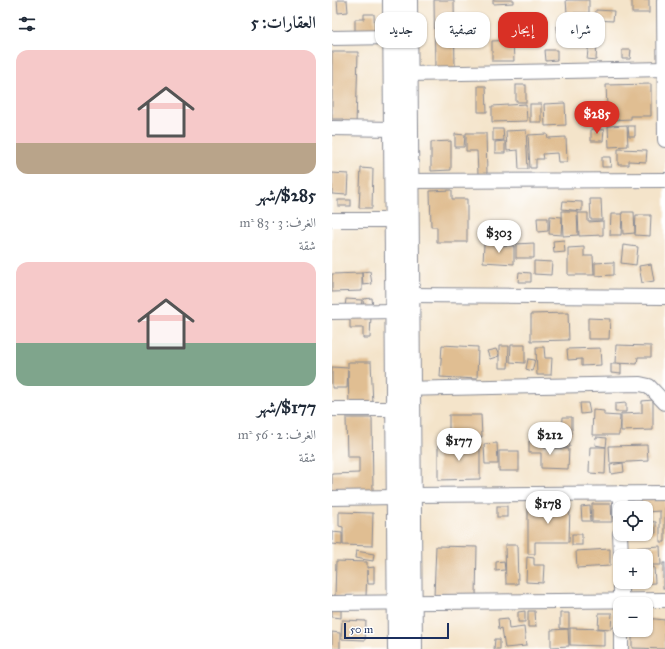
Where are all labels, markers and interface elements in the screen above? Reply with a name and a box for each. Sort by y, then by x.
text: العقارات: 5 [251,12,316,33]
chip: جديد [375,12,427,48]
chip: تصفية [435,12,490,48]
chip: إيجار [498,12,548,48]
chip: شراء [556,12,605,48]
icon: filters [16,13,38,35]
icon: home [130,76,202,148]
pin: $285 [573,101,621,135]
text: $285 [583,106,611,122]
text: $285/شهر [256,185,316,206]
text: الغرف: 3 · 83 m² [240,215,316,231]
pin: $303 [475,220,523,254]
text: $303 [486,225,512,241]
text: شقة [299,238,316,254]
icon: home [130,288,202,360]
text: $177/شهر [257,397,316,418]
pin: $212 [526,422,574,456]
text: الغرف: 2 · 56 m² [238,427,316,443]
text: $212 [537,427,563,443]
pin: $177 [435,428,483,462]
text: $177 [446,433,472,449]
text: شقة [299,450,316,466]
pin: $178 [524,491,572,525]
text: $178 [535,496,561,512]
map controls [613,501,653,637]
button: locate [613,501,653,541]
button: + [613,549,653,589]
button: − [613,597,653,637]
scale bar [344,621,449,640]
text: 50 m [350,623,373,636]

